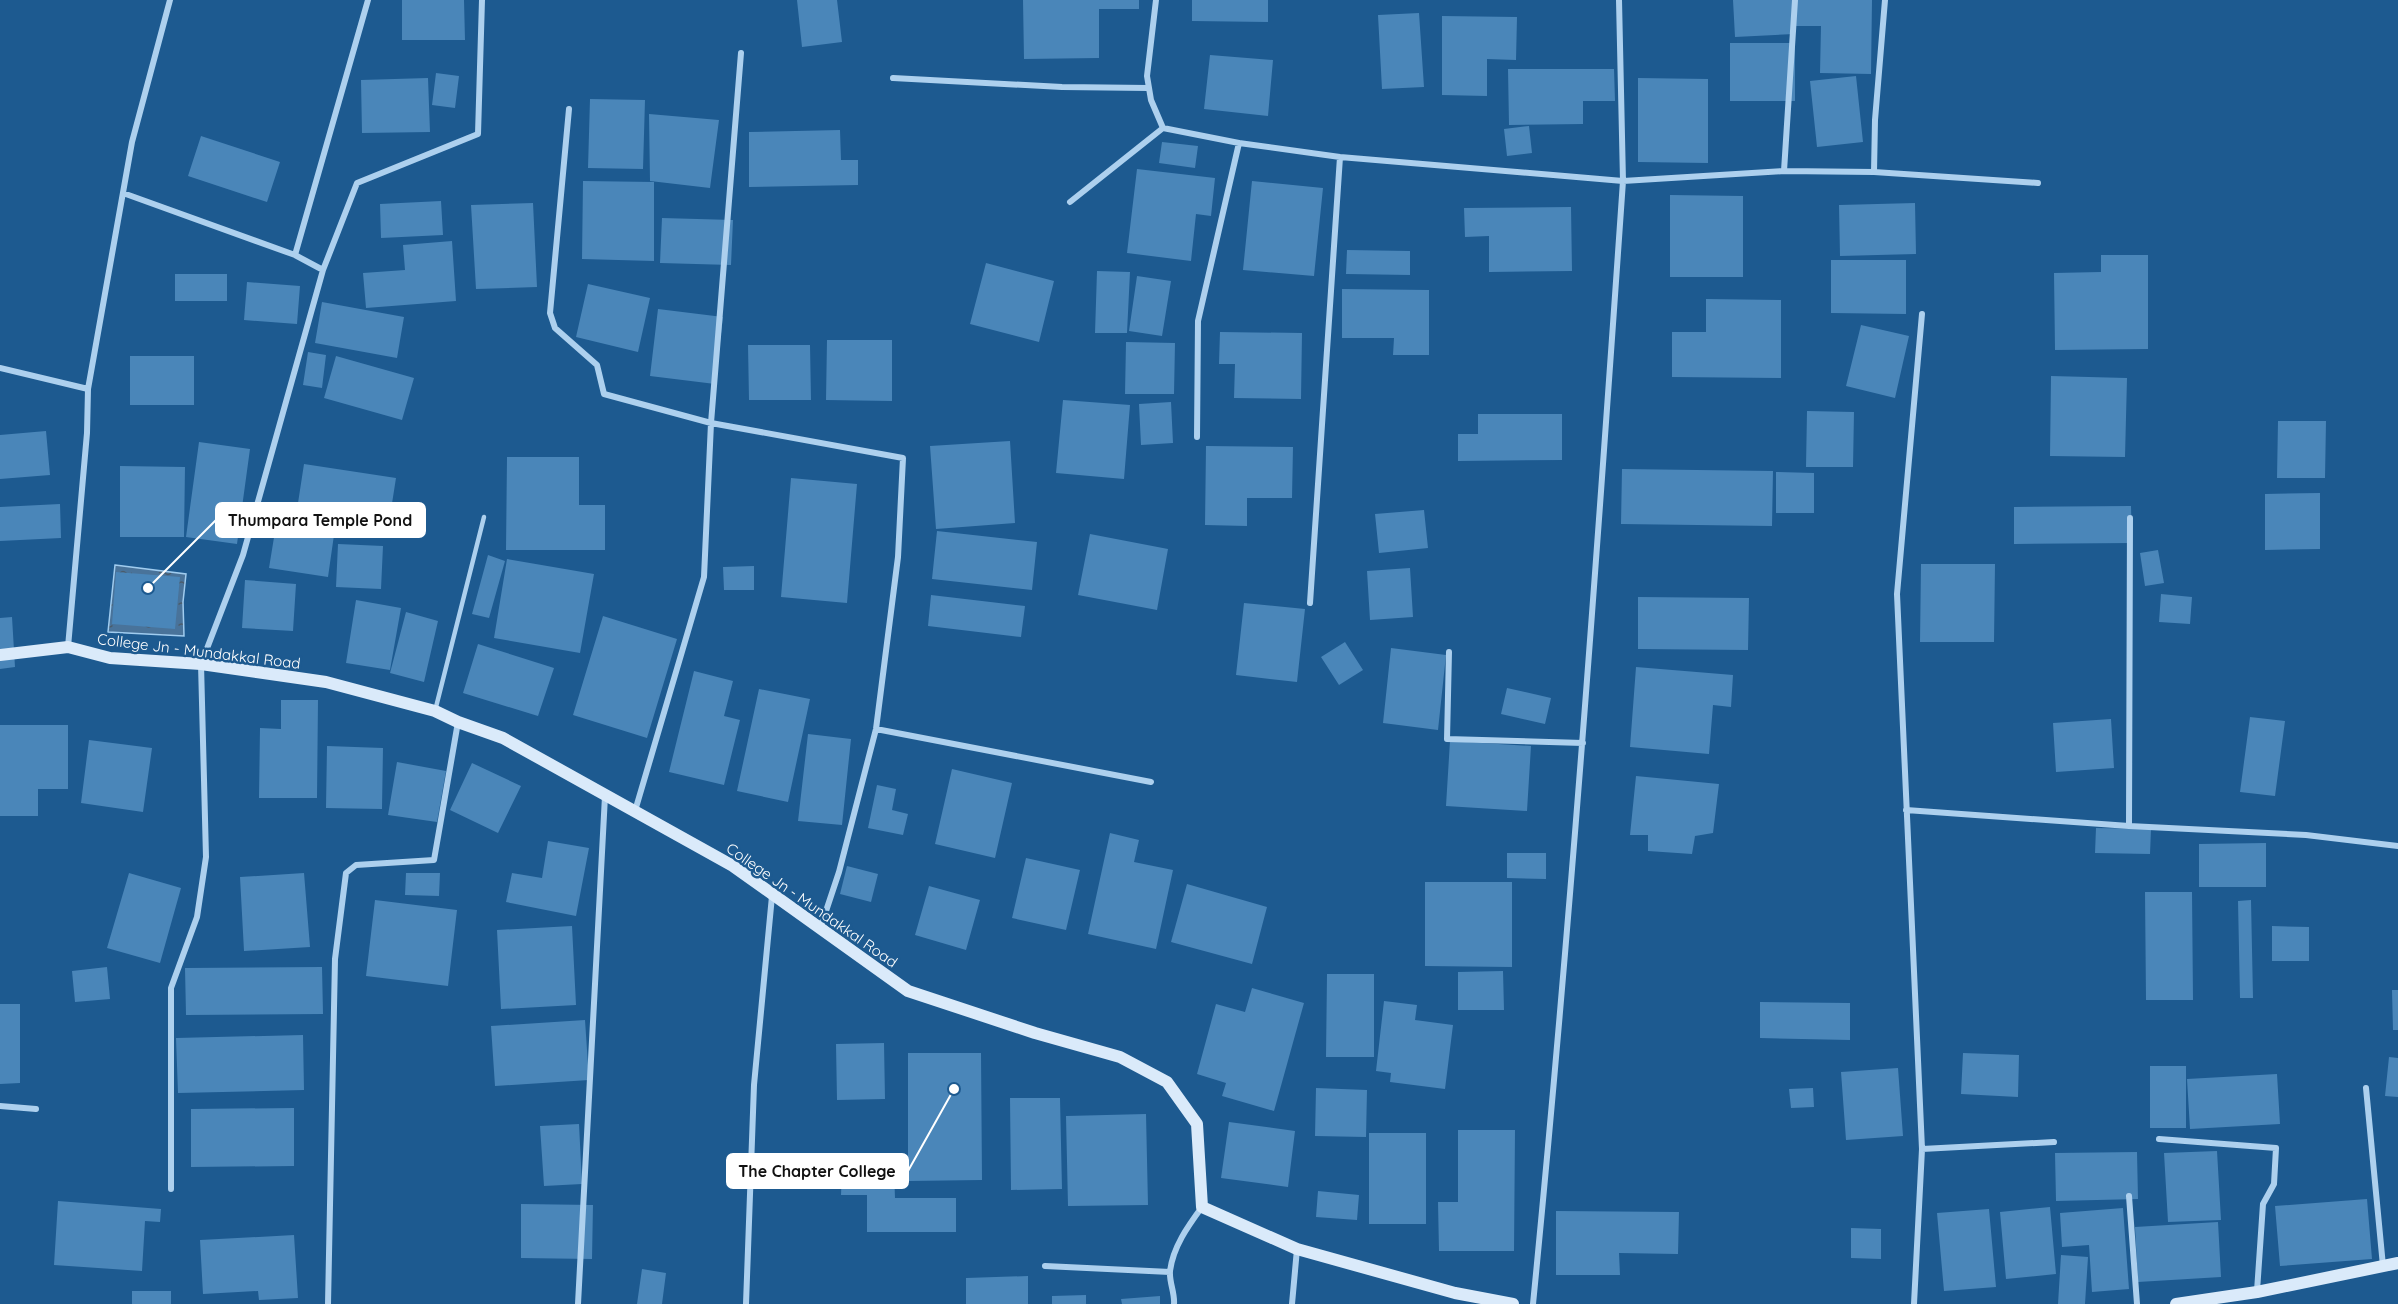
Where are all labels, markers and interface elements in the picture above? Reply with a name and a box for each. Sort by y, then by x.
callout: Thumpara Temple Pond [216,503,425,537]
text: Thumpara Temple Pond [228,510,412,530]
street label: College Jn - Mundakkal Road [96,629,302,673]
street label: College Jn - Mundakkal Road [723,839,901,971]
callout: The Chapter College [727,1154,908,1188]
text: The Chapter College [738,1161,896,1181]

